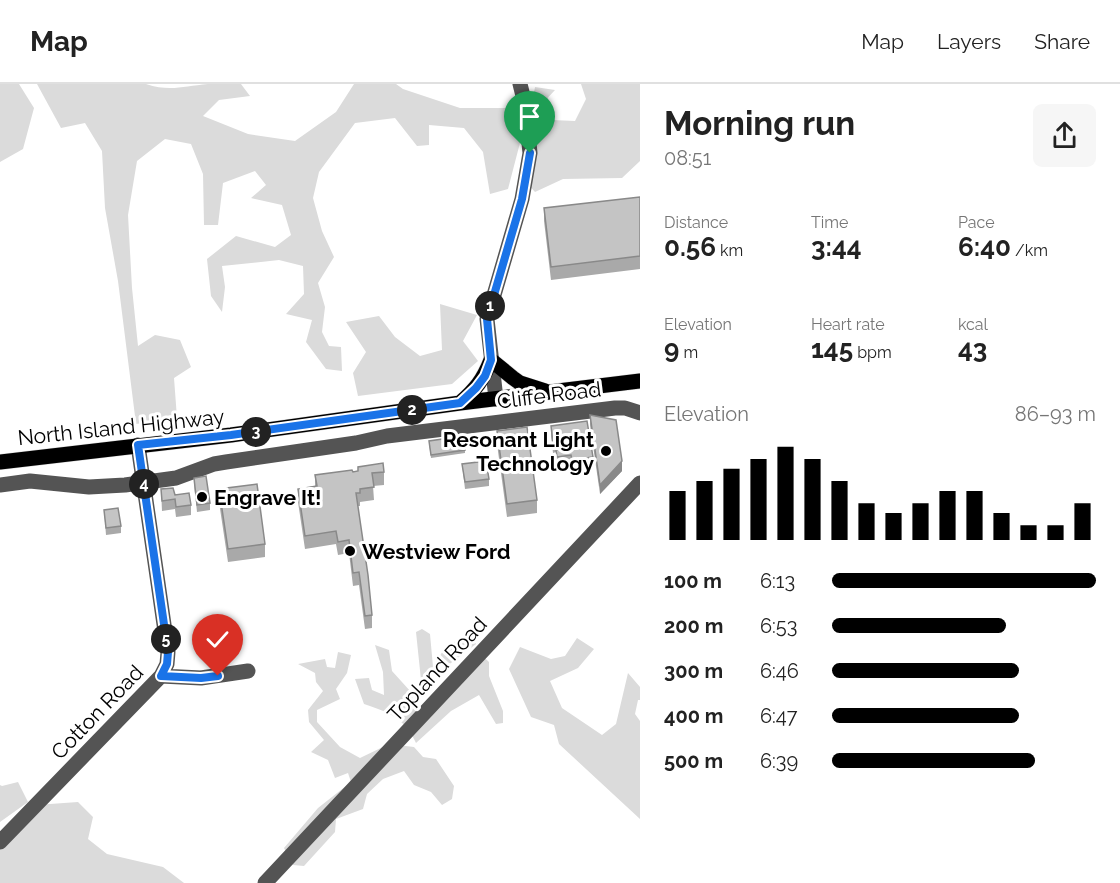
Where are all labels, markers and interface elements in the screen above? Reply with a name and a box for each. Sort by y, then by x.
text: Map [30,25,88,58]
text: Map [861,29,904,54]
text: Layers [937,29,1001,54]
text: Share [1034,29,1090,54]
pin [504,91,555,153]
icon: arrive [513,100,546,133]
text: Morning run [664,104,855,143]
button: share [1033,104,1096,167]
text: 08:51 [664,146,711,170]
text: Distance [664,213,728,232]
text: Time [811,213,848,232]
text: Pace [958,213,995,232]
text: 0.56 [664,232,716,262]
text: 3:44 [811,232,862,262]
text: 6:40 [958,232,1011,262]
text: km [716,241,743,260]
text: /km [1011,241,1048,260]
pin: 1 [475,291,505,321]
text: 1 [486,296,494,315]
text: Elevation [664,315,732,334]
text: Heart rate [811,315,885,334]
text: kcal [958,315,988,334]
text: 9 [664,334,679,364]
text: 145 [811,334,853,364]
text: 43 [958,334,987,364]
text: m [679,343,698,362]
text: bpm [853,343,892,362]
street label: Cliffe Road [496,376,602,414]
pin: 2 [397,395,427,425]
text: 2 [407,400,417,419]
text: Elevation [664,402,749,426]
text: 86–93 m [1015,402,1096,426]
street label: North Island Highway [16,404,226,450]
pin: 3 [241,417,271,447]
text: 3 [252,422,260,441]
place label: Resonant Light Technology [443,427,594,476]
marker: Resonant Light Technology [599,444,613,458]
pin: 4 [129,469,159,499]
text: 4 [139,474,149,493]
place label: Engrave It! [214,485,321,510]
marker: Engrave It! [195,490,209,504]
place label: Westview Ford [362,539,511,564]
marker: Westview Ford [343,544,357,558]
text: 100 m [664,569,722,593]
text: 6:13 [760,569,795,593]
street label: Topland Road [382,611,492,727]
pin [192,614,243,676]
text: 200 m [664,614,723,638]
text: 6:53 [760,614,797,638]
icon: check [201,623,234,656]
pin: 5 [151,624,181,654]
text: 5 [162,629,170,648]
text: 300 m [664,659,723,683]
text: 6:46 [760,659,799,683]
street label: Cotton Road [46,660,148,764]
text: 400 m [664,704,723,728]
text: 6:47 [760,704,797,728]
text: 500 m [664,749,723,773]
text: 6:39 [760,749,798,773]

